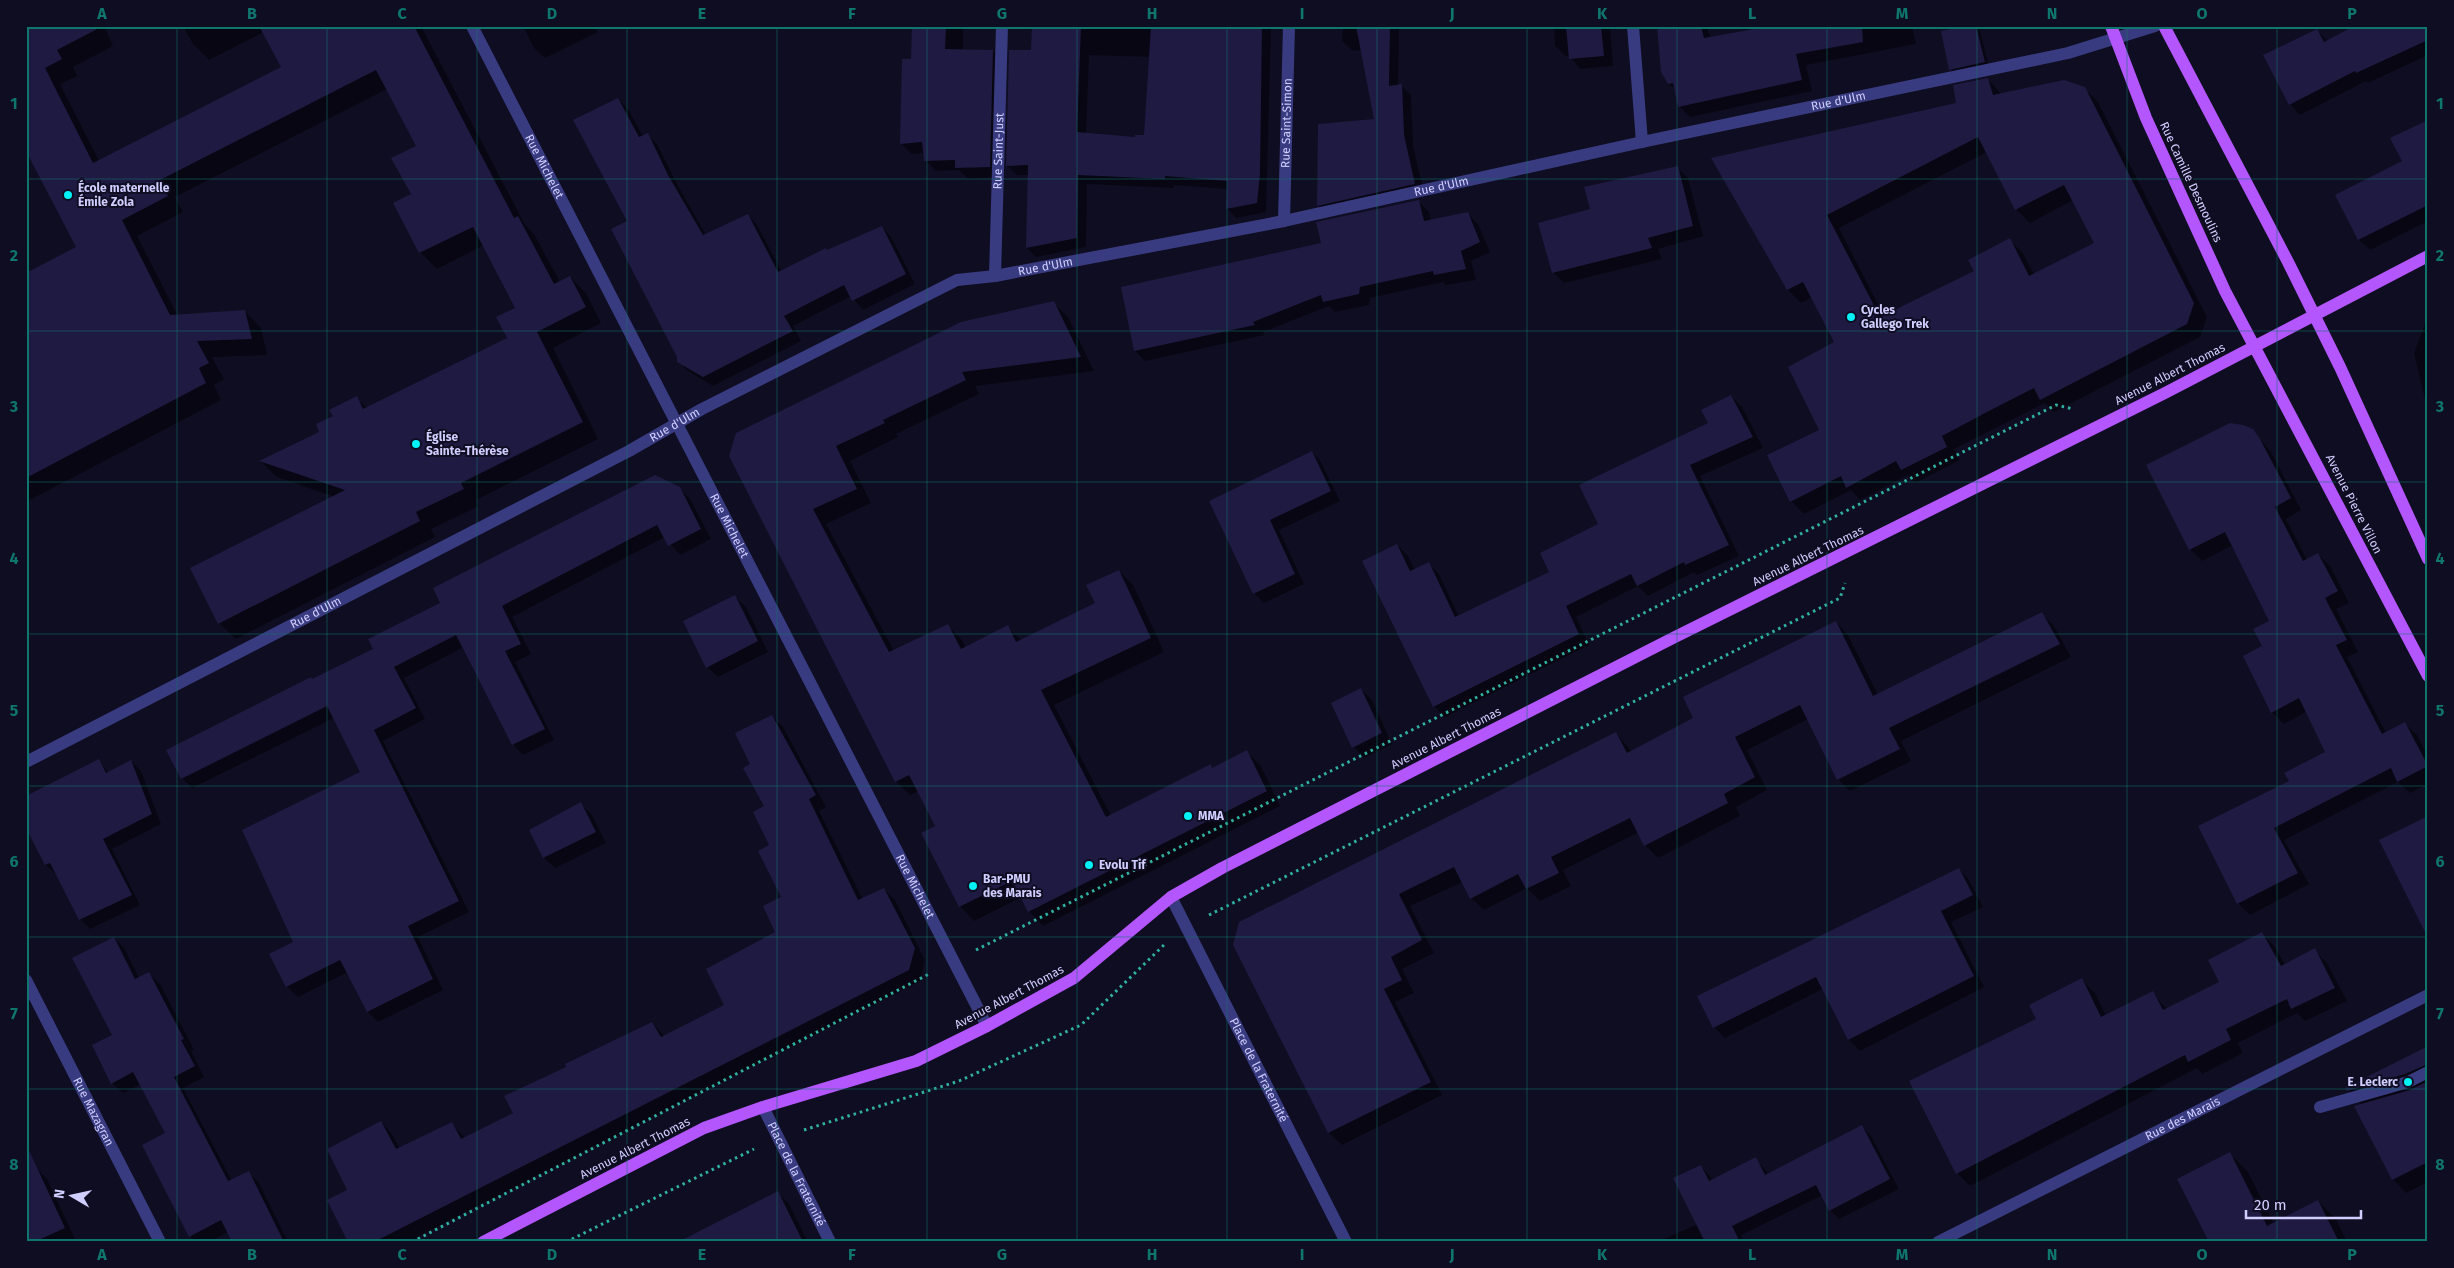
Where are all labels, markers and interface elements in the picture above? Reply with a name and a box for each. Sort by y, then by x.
text: A [96,4,107,23]
text: B [247,4,257,23]
text: C [397,4,407,23]
text: D [547,4,557,23]
text: E [698,4,706,23]
text: F [848,4,856,23]
text: G [997,4,1007,23]
text: H [1147,4,1157,23]
text: I [1300,4,1304,23]
text: J [1448,4,1455,23]
text: K [1597,4,1608,23]
text: L [1748,4,1756,23]
text: M [1896,4,1909,23]
text: N [2047,4,2057,23]
text: O [2196,4,2208,23]
text: P [2347,4,2357,23]
street label: Rue Saint-Simon [1278,78,1295,168]
street label: Rue d'Ulm [1810,88,1867,114]
text: 1 [10,94,18,113]
text: 1 [2436,94,2444,113]
street label: Rue Saint-Just [990,112,1007,190]
street label: Rue Camille Desmoulins [2157,120,2225,245]
street label: Rue Michelet [522,132,567,202]
street label: Rue d'Ulm [1413,173,1470,199]
place label: École maternelle Émile Zola [78,179,170,209]
marker: École maternelle Émile Zola [62,189,74,201]
text: 2 [10,246,18,265]
text: 2 [2436,246,2444,265]
street label: Rue d'Ulm [1017,254,1074,278]
place label: Cycles Gallego Trek [1861,303,1929,331]
marker: Cycles Gallego Trek [1845,311,1857,323]
street label: Avenue Albert Thomas [2113,340,2228,408]
text: 3 [9,397,18,416]
text: 3 [2435,397,2444,416]
street label: Rue d'Ulm [647,405,702,445]
place label: Église Sainte-Thérèse [426,428,509,458]
marker: Église Sainte-Thérèse [410,438,422,450]
street label: Avenue Pierre Villon [2323,452,2385,556]
street label: Rue Michelet [707,491,752,561]
street label: Avenue Albert Thomas [1750,523,1866,589]
text: 4 [9,549,19,568]
text: 4 [2435,549,2445,568]
street label: Rue d'Ulm [288,594,344,632]
text: 5 [10,701,19,720]
text: 5 [2436,701,2445,720]
street label: Avenue Albert Thomas [1389,704,1504,772]
place label: MMA [1198,809,1225,823]
marker: MMA [1182,810,1194,822]
text: 6 [9,852,19,871]
street label: Rue Michelet [893,852,938,922]
text: 6 [2435,852,2445,871]
place label: Evolu Tif [1099,858,1147,872]
marker: Evolu Tif [1083,859,1095,871]
place label: Bar-PMU des Marais [983,872,1042,900]
marker: Bar-PMU des Marais [967,880,979,892]
street label: Avenue Albert Thomas [952,962,1066,1032]
text: 7 [10,1004,18,1023]
text: 7 [2436,1004,2444,1023]
street label: Place de la Fraternité [1227,1016,1291,1124]
street label: Rue Mazagran [70,1075,117,1149]
place label: E. Leclerc [2347,1075,2398,1089]
marker: E. Leclerc [2402,1076,2414,1088]
street label: Rue des Marais [2143,1094,2223,1143]
street label: Avenue Albert Thomas [578,1114,693,1182]
street label: Place de la Fraternité [765,1120,828,1229]
text: 8 [9,1155,19,1174]
text: 8 [2435,1155,2445,1174]
north arrow [48,1170,98,1220]
text: N [51,1188,69,1200]
scale bar [2246,1188,2362,1220]
text: 20 m [2254,1196,2287,1214]
text: A [96,1245,107,1264]
text: B [247,1245,257,1264]
text: C [397,1245,407,1264]
text: D [547,1245,557,1264]
text: E [698,1245,706,1264]
text: F [848,1245,856,1264]
text: G [997,1245,1007,1264]
text: H [1147,1245,1157,1264]
text: I [1300,1245,1304,1264]
text: J [1448,1245,1455,1264]
text: K [1597,1245,1608,1264]
text: L [1748,1245,1756,1264]
text: M [1896,1245,1909,1264]
text: N [2047,1245,2057,1264]
text: O [2196,1245,2208,1264]
text: P [2347,1245,2357,1264]

